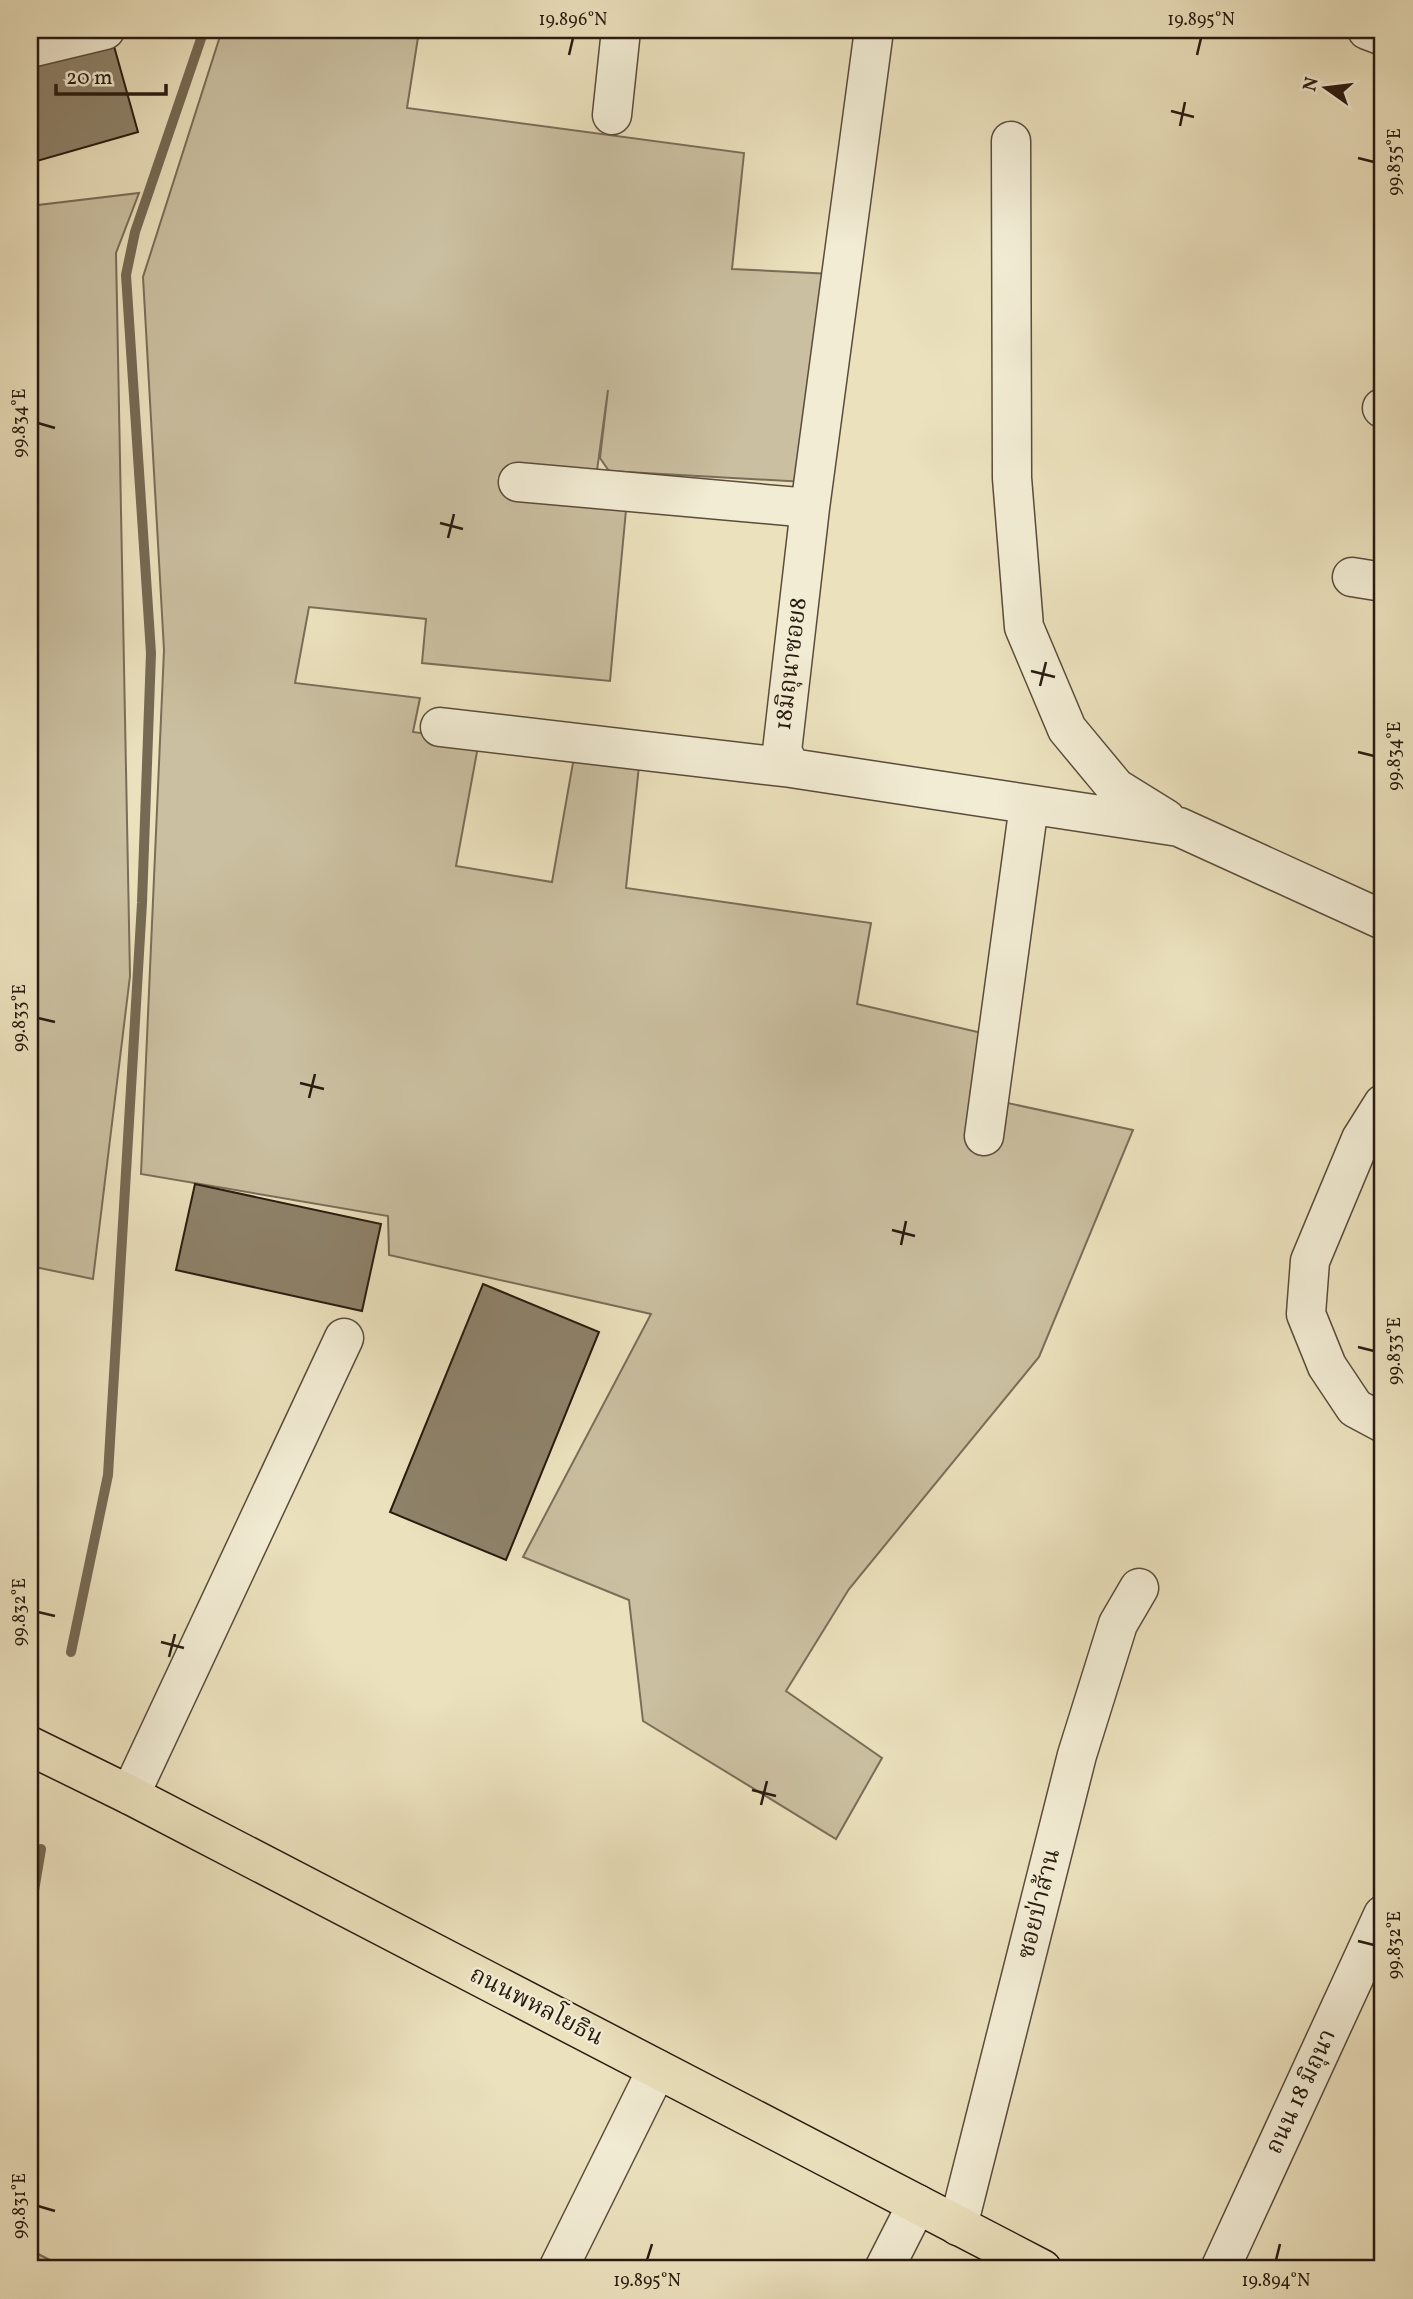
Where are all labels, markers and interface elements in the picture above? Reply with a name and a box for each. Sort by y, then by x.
text: 19.896°N [539,8,607,33]
text: 19.895°N [1167,8,1235,33]
scale bar [56,52,166,96]
north arrow [1290,52,1360,122]
text: 20 m [66,64,112,93]
text: N [1297,74,1326,94]
text: 99.835°E [1383,128,1408,196]
text: 99.834°E [8,388,33,458]
street label: 18มิถุนาซอย8 [767,596,817,732]
text: 99.834°E [1383,721,1408,791]
text: 99.833°E [8,984,33,1052]
text: 99.833°E [1383,1317,1408,1385]
text: 99.832°E [8,1578,33,1646]
street label: ซอยป่าส้าน [1010,1845,1070,1963]
text: 99.832°E [1383,1911,1408,1979]
street label: ถนนพหลโยธิน [463,1956,610,2055]
street label: ถนน 18 มิถุนา [1258,2024,1346,2160]
text: 99.831°E [8,2173,33,2239]
text: 19.895°N [613,2269,681,2294]
text: 19.894°N [1242,2269,1310,2294]

